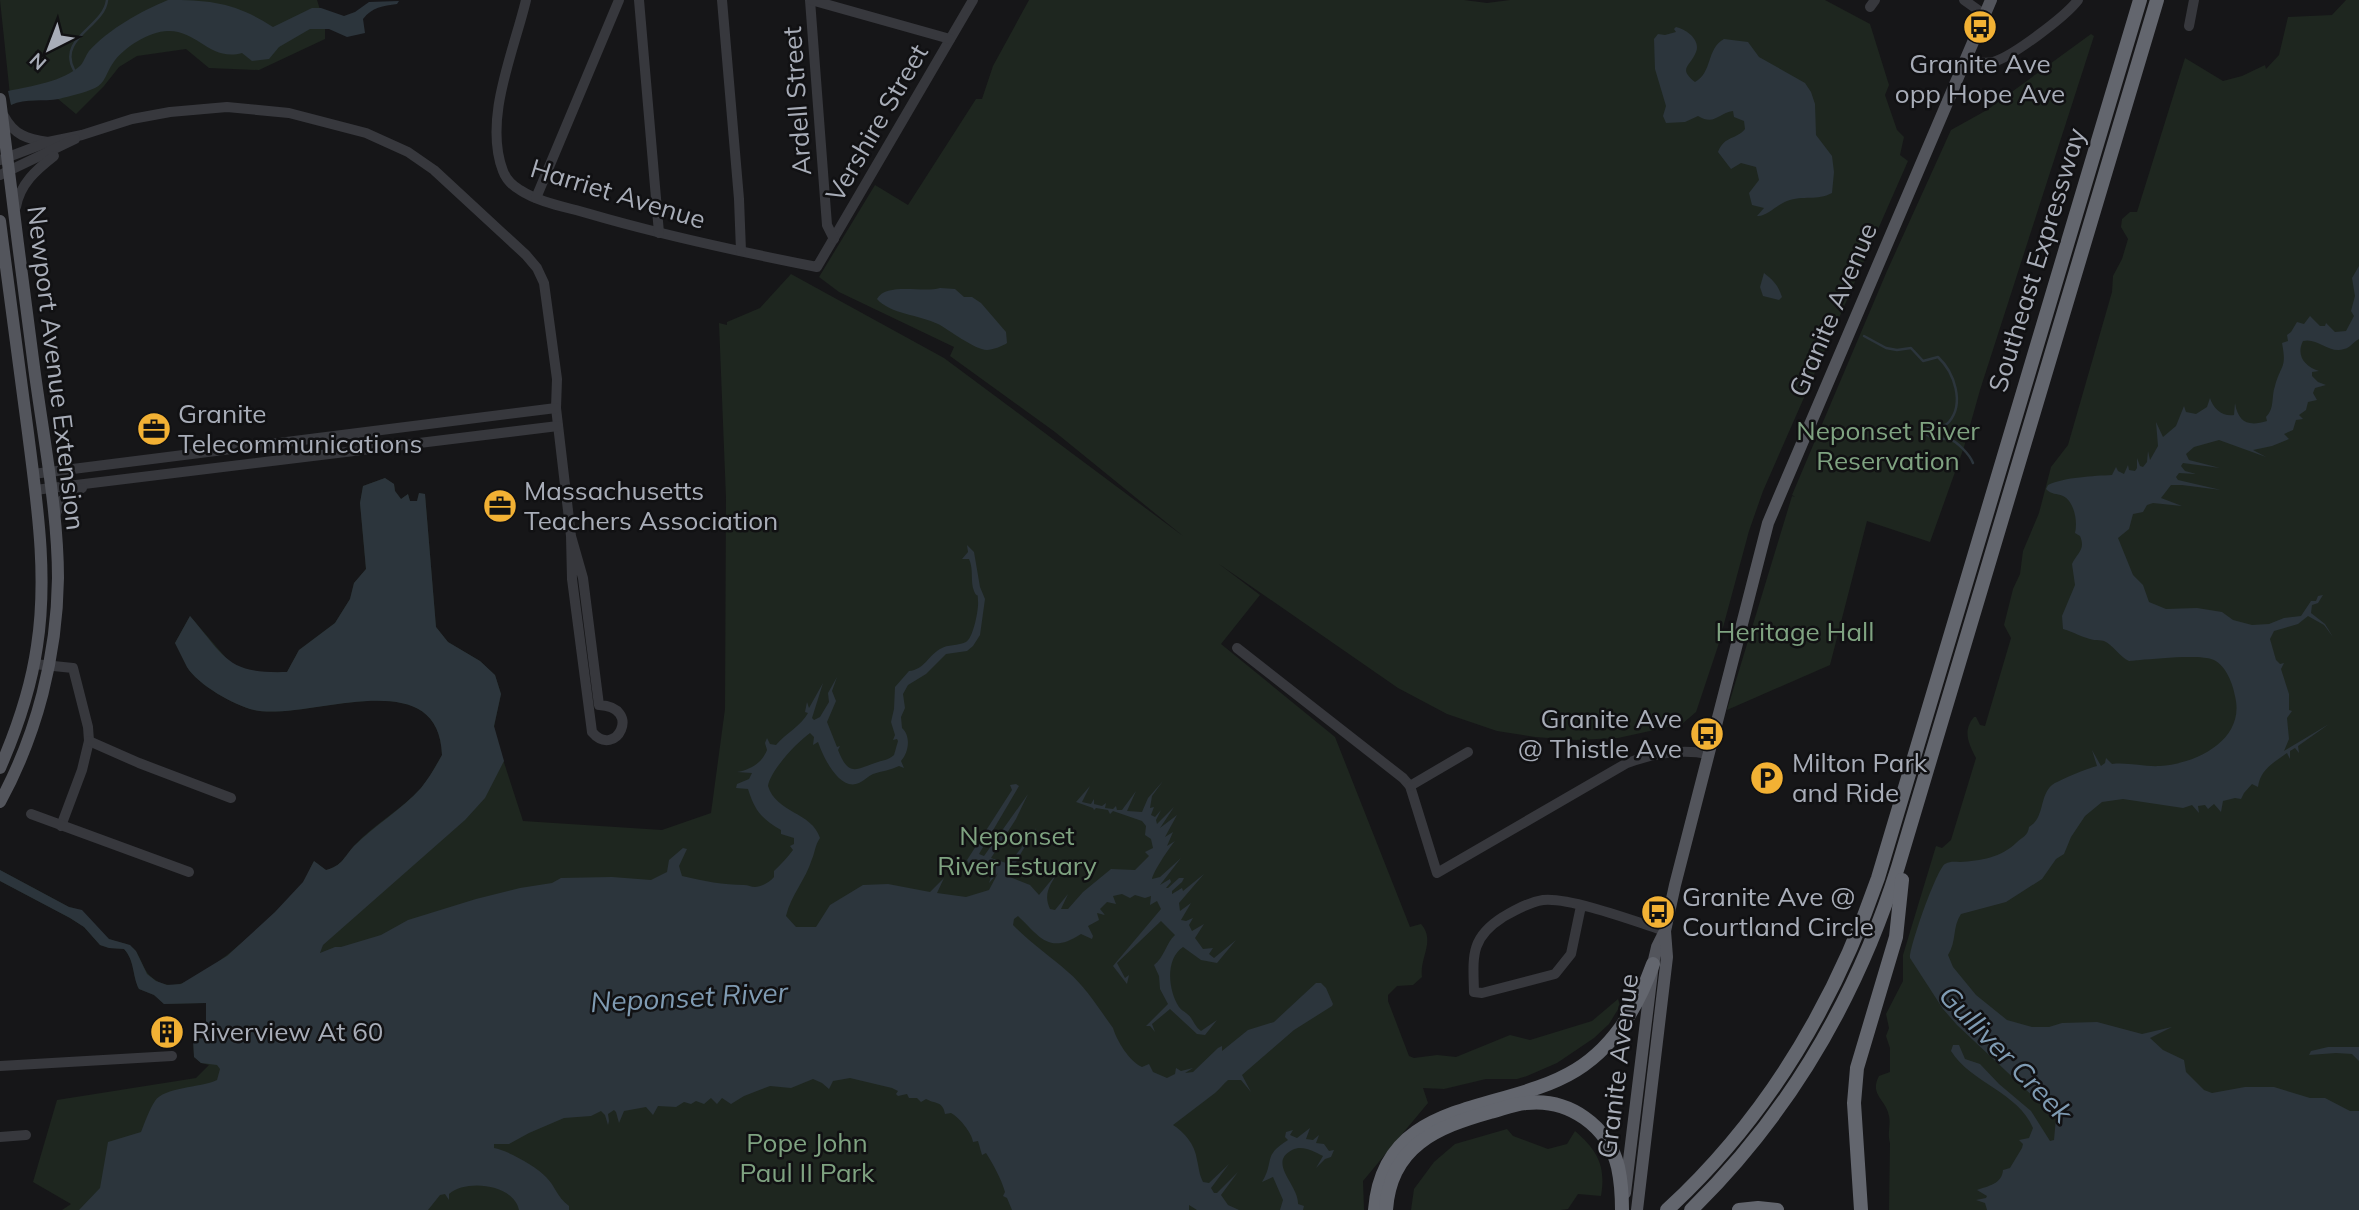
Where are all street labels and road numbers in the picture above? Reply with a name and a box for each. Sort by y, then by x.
street label: Ardell Street [775,25,818,177]
street label: Vershire Street [818,38,935,207]
street label: Southeast Expressway [1981,124,2092,396]
street label: Harriet Avenue [527,151,710,236]
street label: Newport Avenue Extension [20,204,93,532]
street label: Granite Avenue [1781,218,1884,402]
street label: Granite Avenue [1590,972,1645,1160]

